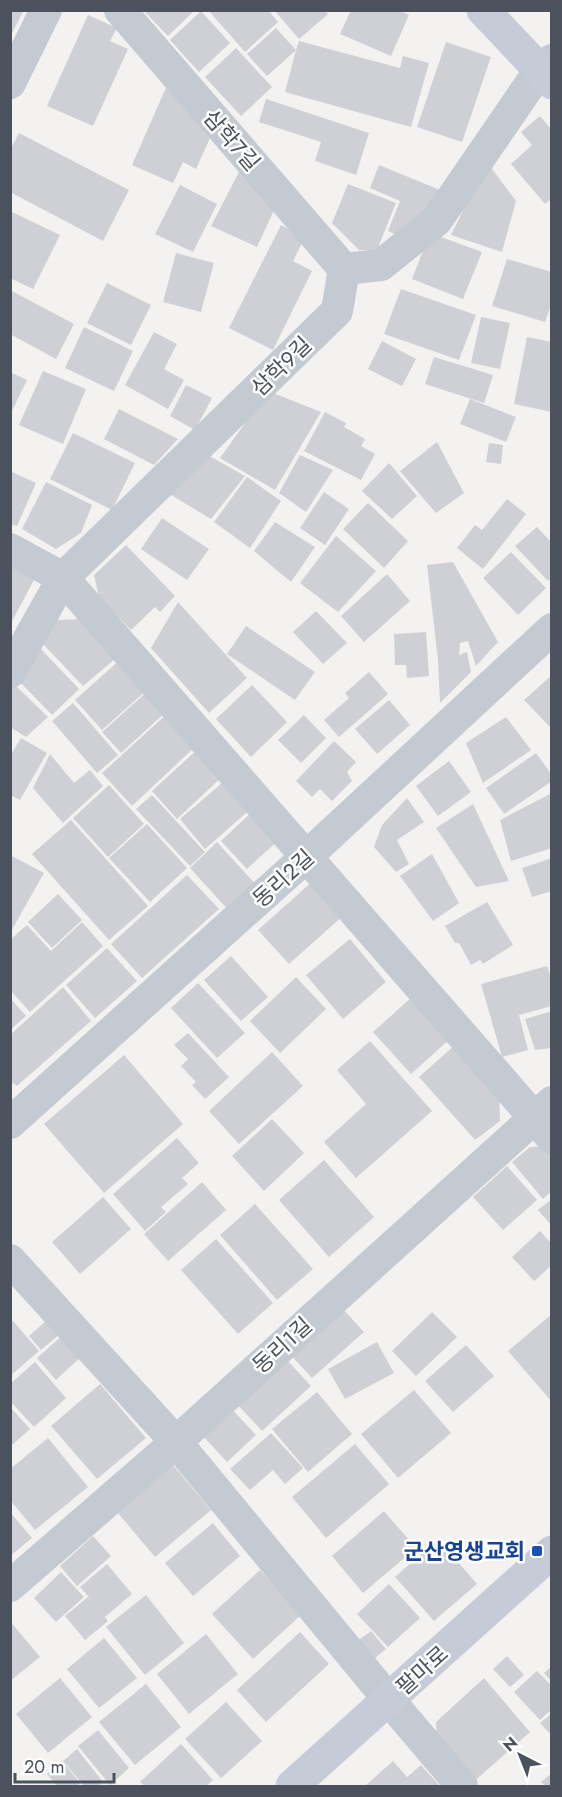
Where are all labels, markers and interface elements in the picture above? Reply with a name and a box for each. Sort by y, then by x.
street label: 삼학7길 [196,102,268,178]
street label: 삼학9길 [243,329,319,403]
street label: 동리2길 [245,842,321,914]
street label: 동리1길 [245,1309,319,1381]
place label: 군산영생교회 [404,1535,525,1567]
marker: 군산영생교회 [530,1544,544,1558]
street label: 팔마로 [389,1638,455,1702]
north arrow [490,1725,550,1785]
text: N [498,1731,523,1757]
scale bar [15,1746,114,1784]
text: 20 m [24,1754,64,1780]

